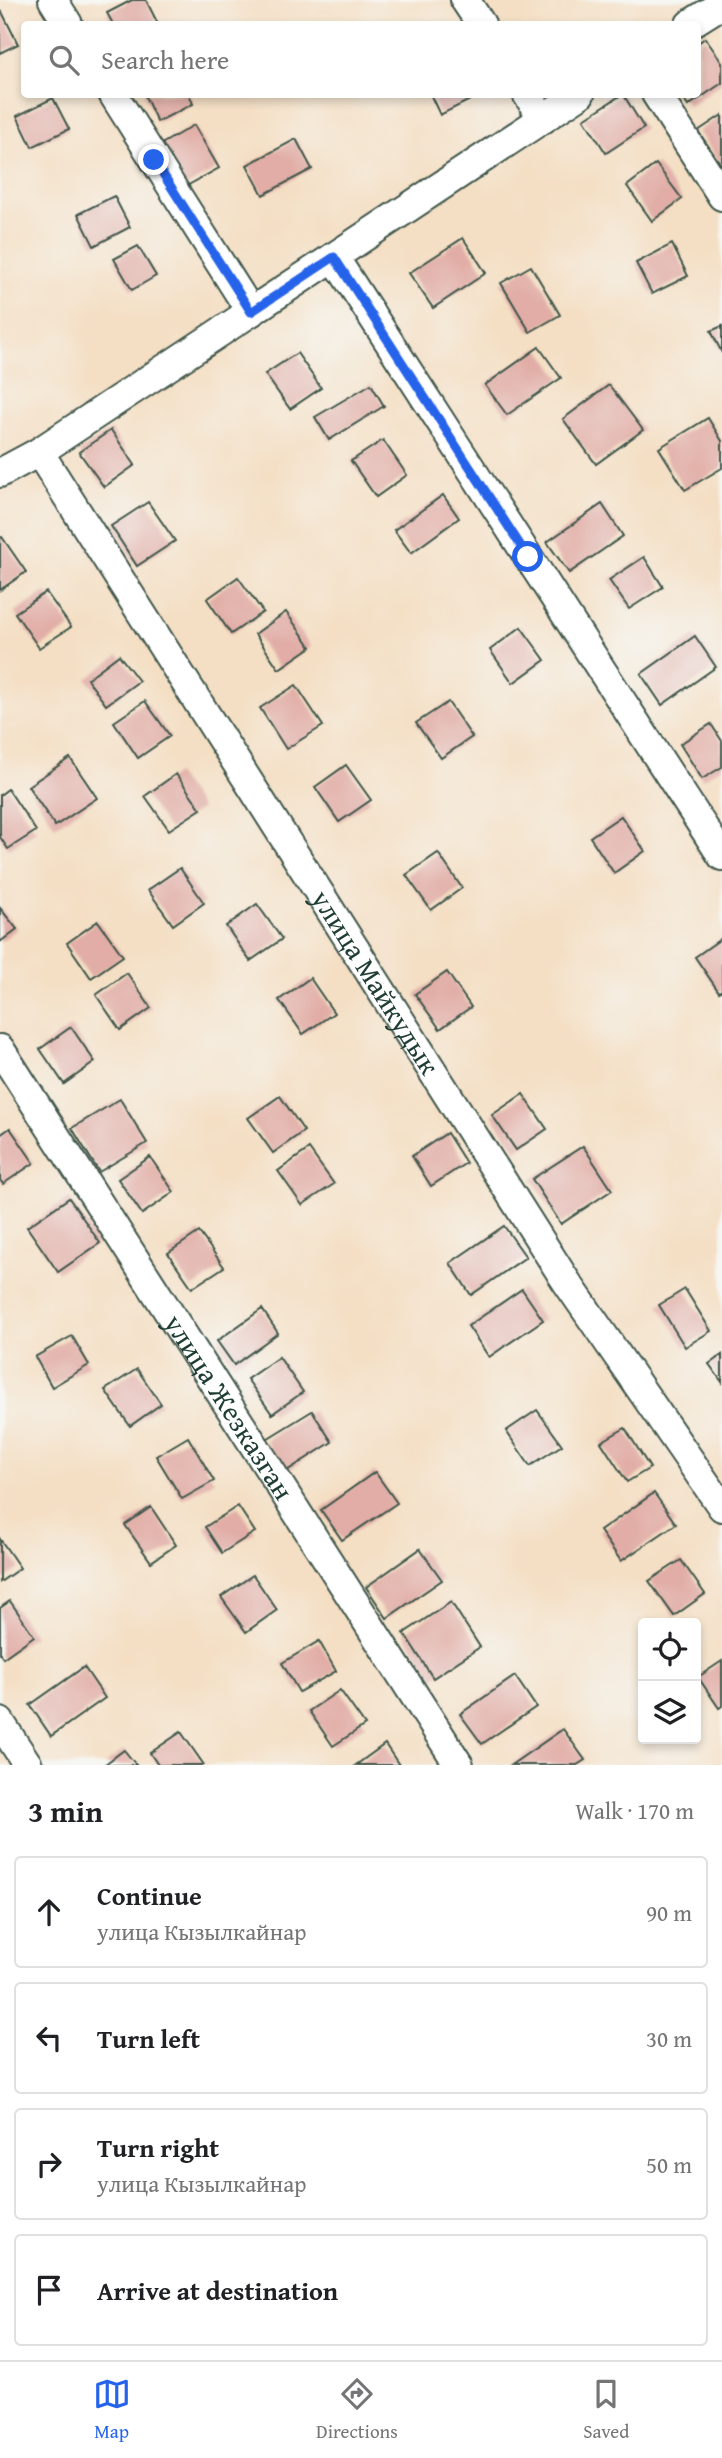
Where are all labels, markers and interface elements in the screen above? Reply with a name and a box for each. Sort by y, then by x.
search box [21,21,701,98]
text: Search here [101,40,229,79]
icon: search [45,41,83,79]
route end [138,144,169,175]
route start [512,541,543,572]
street label: улица Майкудык [302,880,451,1083]
street label: улица Жезказган [154,1305,305,1507]
map controls [638,1618,701,1744]
button: locate [638,1618,701,1681]
button: layers [638,1681,701,1744]
text: 3 min [28,1789,103,1833]
text: Walk · 170 m [575,1794,694,1827]
text: Continue [97,1876,202,1915]
icon: ahead [30,1893,68,1931]
text: 90 m [646,1896,692,1929]
text: улица Кызылкайнар [97,1915,307,1948]
icon: left [30,2019,68,2057]
text: Turn left [97,2019,200,2058]
text: 30 m [646,2022,692,2055]
text: Turn right [97,2128,219,2167]
icon: right [30,2145,68,2183]
text: 50 m [646,2148,692,2181]
text: улица Кызылкайнар [97,2167,307,2200]
icon: arrive [30,2271,68,2309]
text: Arrive at destination [97,2271,338,2310]
tab: Map [93,2375,131,2445]
tab: Directions [316,2375,398,2445]
tab: Saved [583,2375,629,2445]

